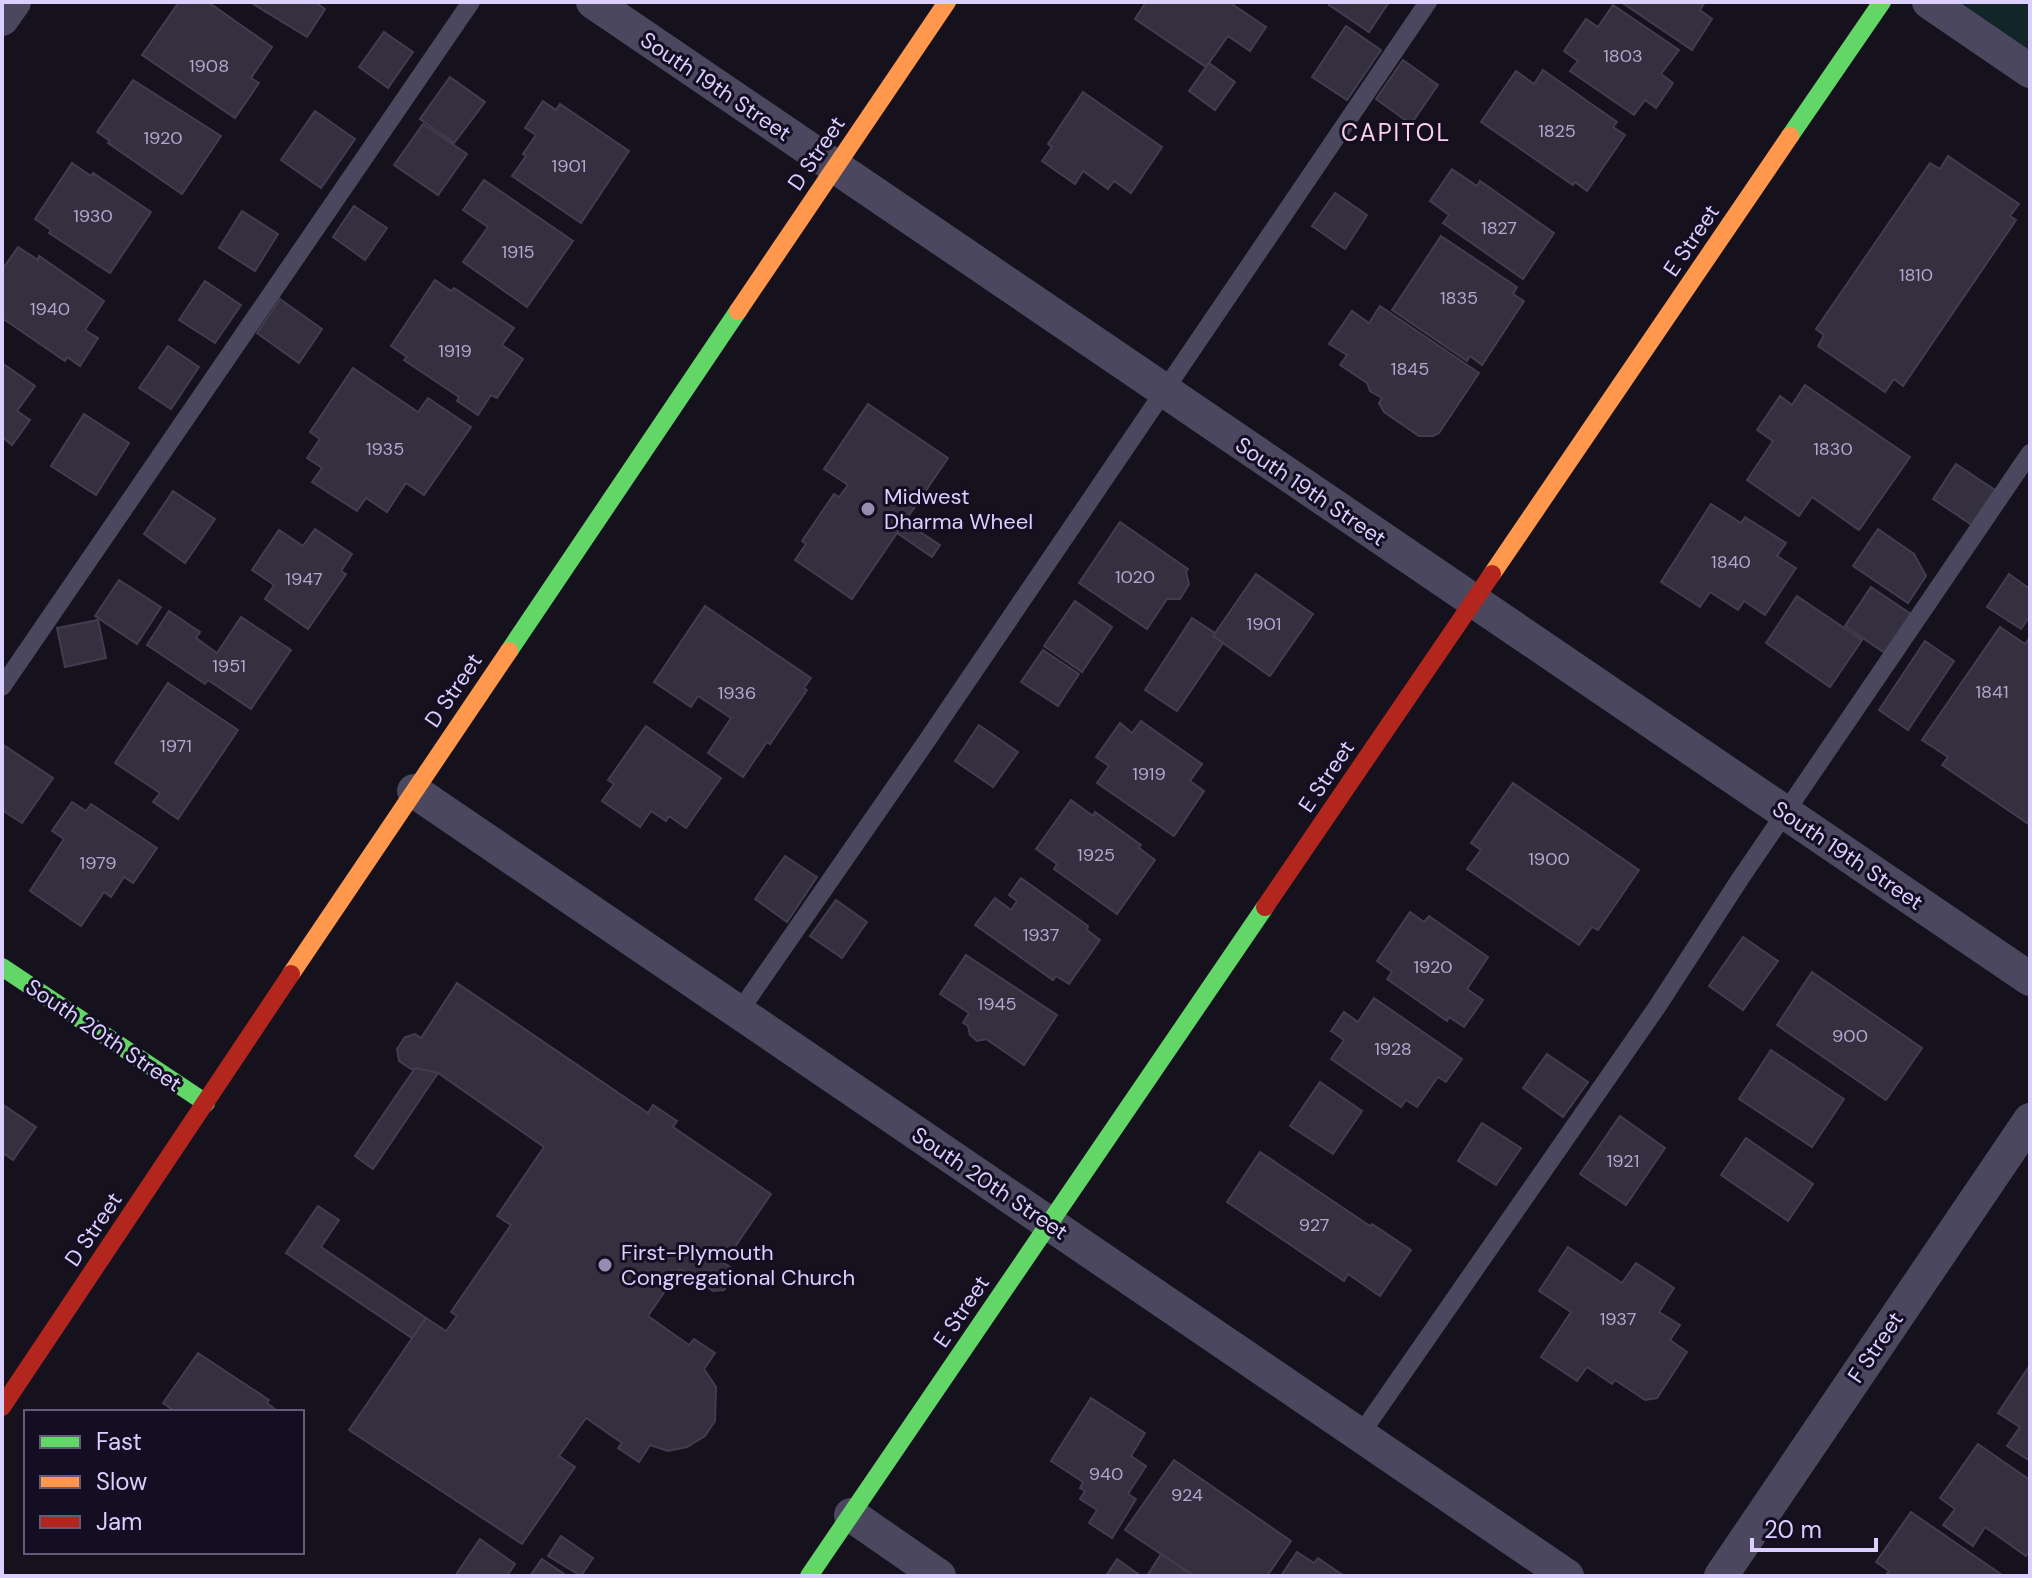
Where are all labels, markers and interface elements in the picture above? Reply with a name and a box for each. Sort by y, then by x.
street label: South 19th Street [635,25,797,148]
house number: 1803 [1603,44,1643,68]
house number: 1908 [189,54,229,78]
street label: D Street [781,111,852,196]
district label: CAPITOL [1341,117,1451,148]
house number: 1825 [1538,119,1576,143]
house number: 1920 [143,126,183,150]
house number: 1901 [552,154,586,178]
street label: E Street [1657,199,1726,282]
house number: 1930 [73,204,113,228]
house number: 1827 [1481,216,1517,240]
house number: 1915 [501,240,535,264]
house number: 1810 [1899,263,1933,287]
house number: 1835 [1440,286,1478,310]
house number: 1940 [30,297,70,321]
house number: 1919 [438,339,472,363]
house number: 1845 [1391,357,1429,381]
street label: South 19th Street [1230,430,1392,553]
house number: 1935 [366,437,404,461]
house number: 1830 [1813,437,1853,461]
place label: Midwest Dharma Wheel [884,482,1033,536]
marker: Midwest Dharma Wheel [859,500,877,518]
house number: 1840 [1711,550,1751,574]
house number: 1020 [1115,565,1155,589]
house number: 1947 [285,567,323,591]
house number: 1901 [1247,612,1281,636]
street label: D Street [418,648,489,733]
house number: 1951 [212,654,246,678]
house number: 1841 [1975,680,2009,704]
house number: 1936 [718,681,756,705]
house number: 1971 [160,734,192,758]
street label: E Street [1292,735,1361,818]
house number: 1919 [1132,762,1166,786]
street label: South 19th Street [1767,794,1929,917]
house number: 1925 [1077,843,1115,867]
house number: 1900 [1528,847,1570,871]
house number: 1979 [80,851,116,875]
house number: 1937 [1023,923,1059,947]
house number: 1920 [1413,955,1453,979]
street label: South 20th Street [20,972,187,1098]
house number: 1945 [978,992,1016,1016]
house number: 900 [1832,1024,1868,1048]
house number: 1928 [1374,1037,1412,1061]
street label: South 20th Street [906,1120,1073,1246]
house number: 1921 [1607,1149,1639,1173]
street label: D Street [58,1187,129,1272]
house number: 927 [1299,1213,1329,1237]
place label: First-Plymouth Congregational Church [621,1238,855,1292]
marker: First-Plymouth Congregational Church [596,1256,614,1274]
street label: E Street [927,1270,996,1353]
street label: F Street [1841,1306,1910,1389]
house number: 1937 [1600,1307,1636,1331]
legend [24,1410,304,1554]
text: Fast [96,1426,142,1457]
house number: 940 [1089,1462,1123,1486]
text: Slow [96,1466,147,1497]
house number: 924 [1171,1483,1203,1507]
scale bar [1752,1502,1876,1552]
text: Jam [96,1506,142,1537]
text: 20 m [1764,1514,1822,1545]

